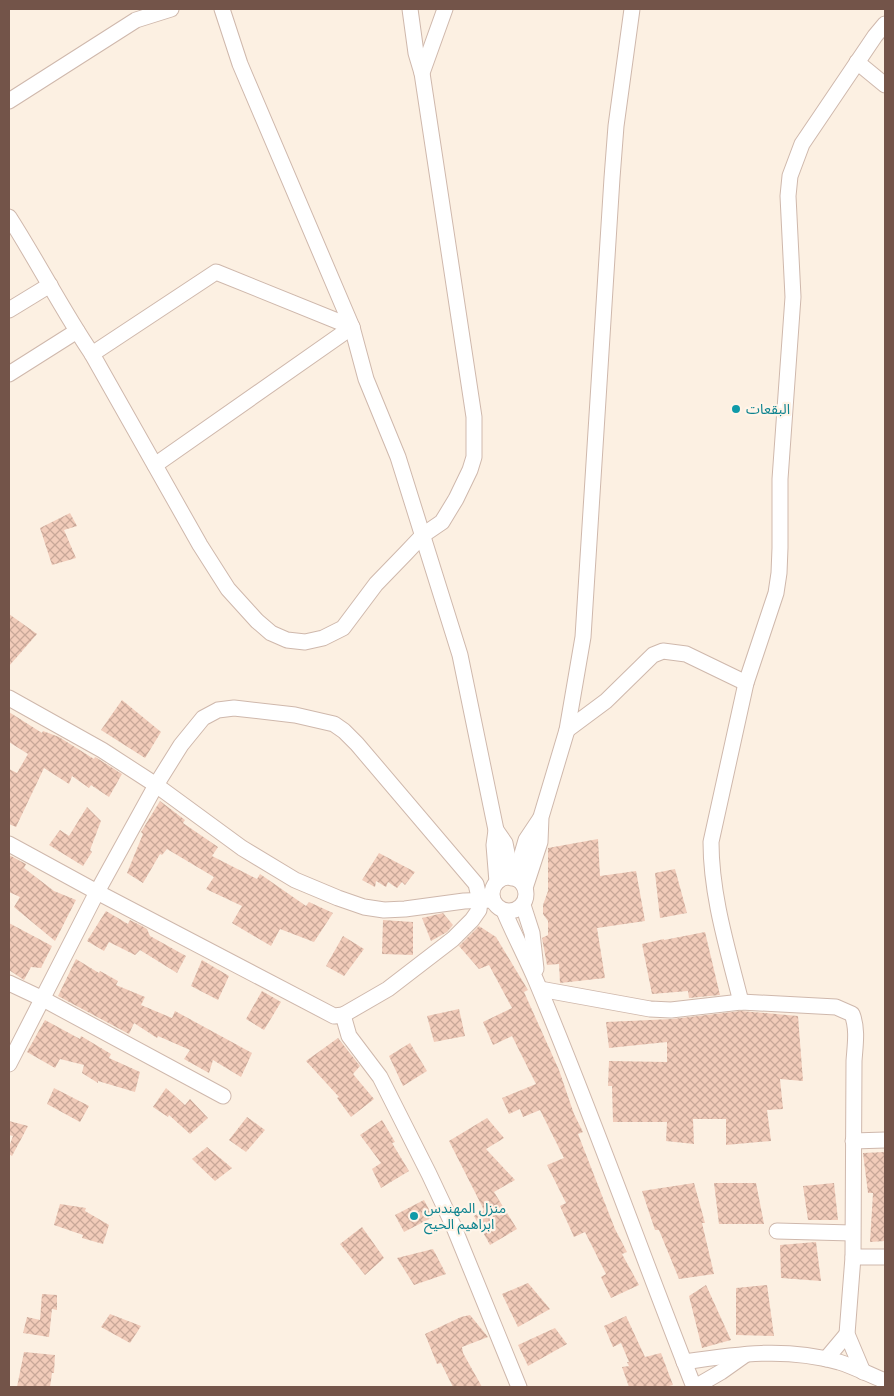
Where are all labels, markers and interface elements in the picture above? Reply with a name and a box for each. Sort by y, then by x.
place label: البقعات [746,402,790,419]
marker: البقعات [730,403,742,415]
place label: منزل المهندس ابراهيم الحيح [424,1201,506,1235]
marker: منزل المهندس ابراهيم الحيح [408,1210,420,1222]

